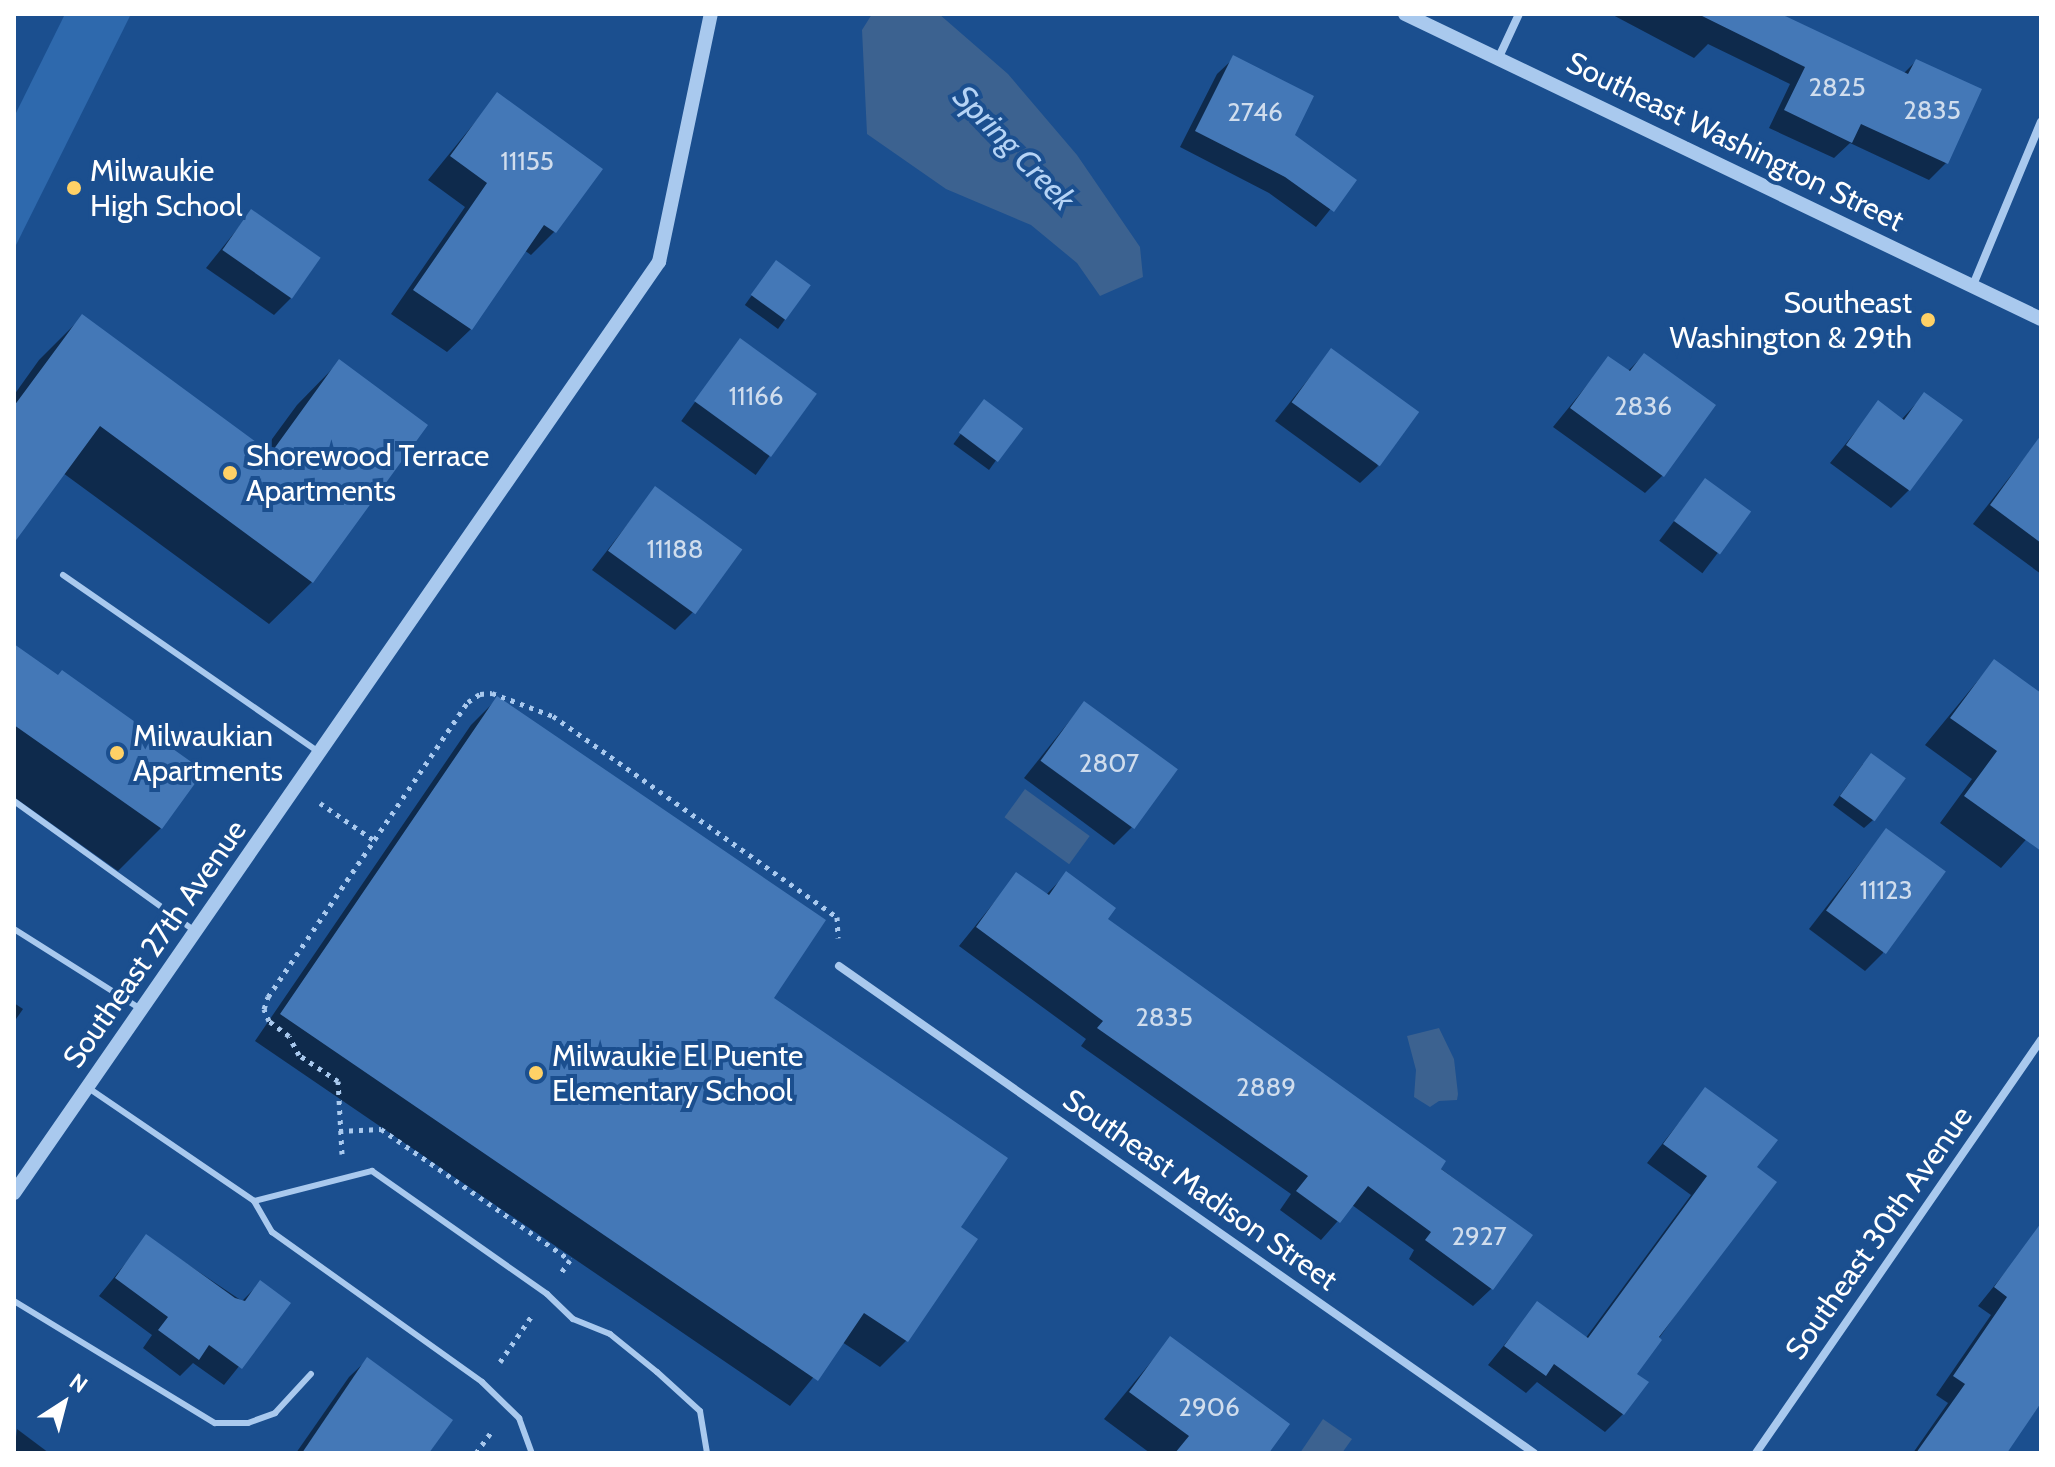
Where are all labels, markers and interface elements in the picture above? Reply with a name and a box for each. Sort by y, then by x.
street label: Southeast Washington Street [1561,45,1909,239]
house number: 2825 [1808,72,1866,104]
water label: Spring Creek [945,78,1083,218]
house number: 2835 [1903,95,1961,127]
house number: 2746 [1227,97,1283,129]
house number: 11155 [500,146,554,178]
place label: Milwaukie High School [90,153,243,224]
marker: Milwaukie High School [65,179,83,197]
place label: Southeast Washington & 29th [1669,285,1912,356]
marker: Southeast Washington & 29th [1919,311,1937,329]
house number: 11166 [729,381,783,413]
house number: 2836 [1614,391,1672,423]
place label: Shorewood Terrace Apartments [246,438,489,508]
marker: Shorewood Terrace Apartments [221,464,239,482]
house number: 11188 [647,534,703,566]
place label: Milwaukian Apartments [133,718,283,788]
marker: Milwaukian Apartments [108,744,126,762]
house number: 2807 [1079,748,1139,780]
street label: Southeast 27th Avenue [56,813,254,1075]
house number: 11123 [1859,875,1913,907]
house number: 2835 [1135,1002,1193,1034]
place label: Milwaukie El Puente Elementary School [552,1038,803,1108]
marker: Milwaukie El Puente Elementary School [527,1064,545,1082]
house number: 2889 [1236,1072,1296,1104]
street label: Southeast Madison Street [1056,1082,1344,1298]
street label: Southeast 30th Avenue [1778,1100,1980,1366]
house number: 2927 [1451,1221,1507,1253]
north arrow [24,1363,104,1443]
text: N [64,1368,93,1399]
house number: 2906 [1178,1392,1240,1424]

